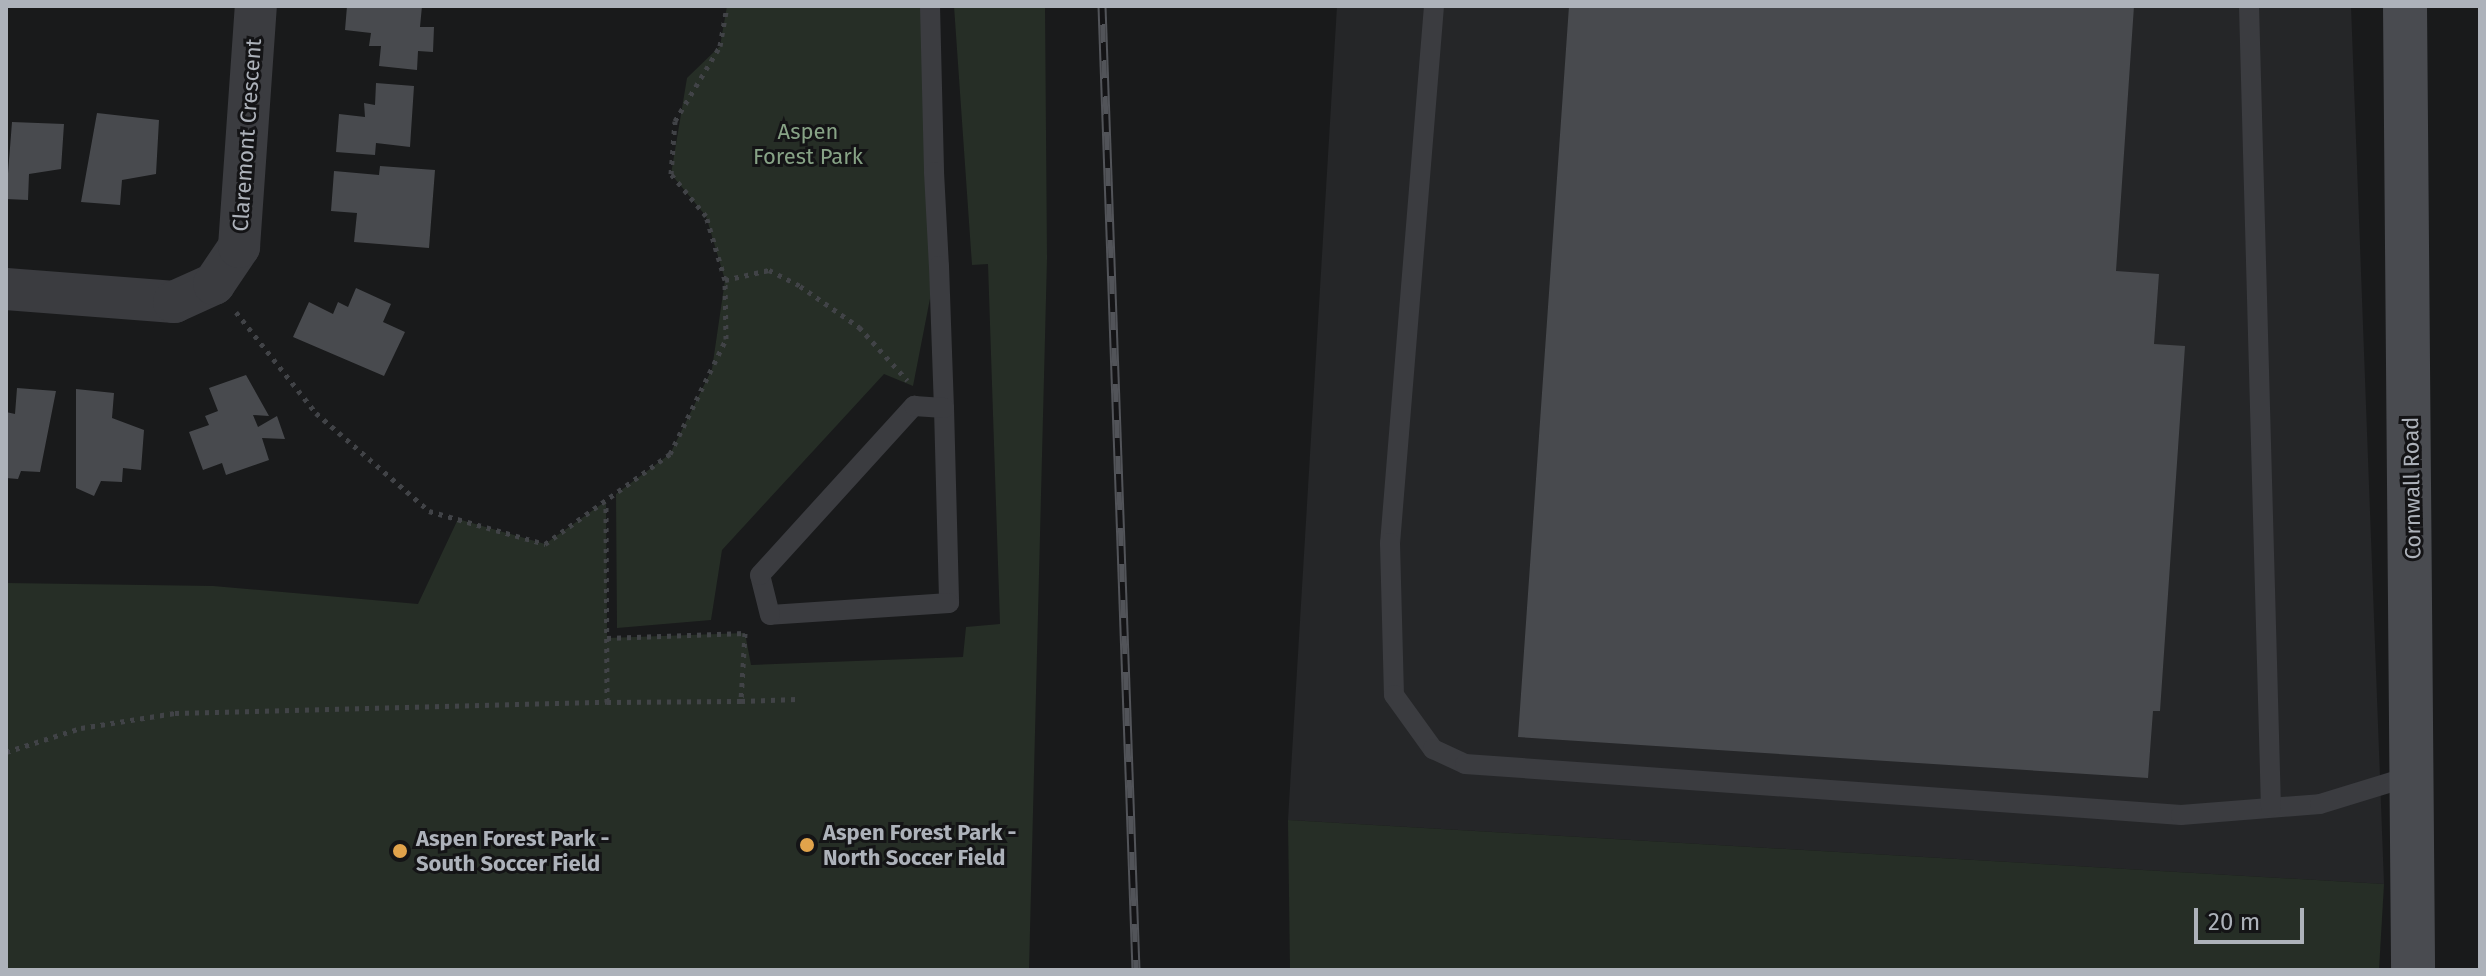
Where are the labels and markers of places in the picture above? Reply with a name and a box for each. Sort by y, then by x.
place label: Aspen Forest Park - North Soccer Field [823,819,1016,870]
place label: Aspen Forest Park - South Soccer Field [416,825,609,876]
marker: Aspen Forest Park - North Soccer Field [798,836,816,854]
marker: Aspen Forest Park - South Soccer Field [391,842,409,860]

